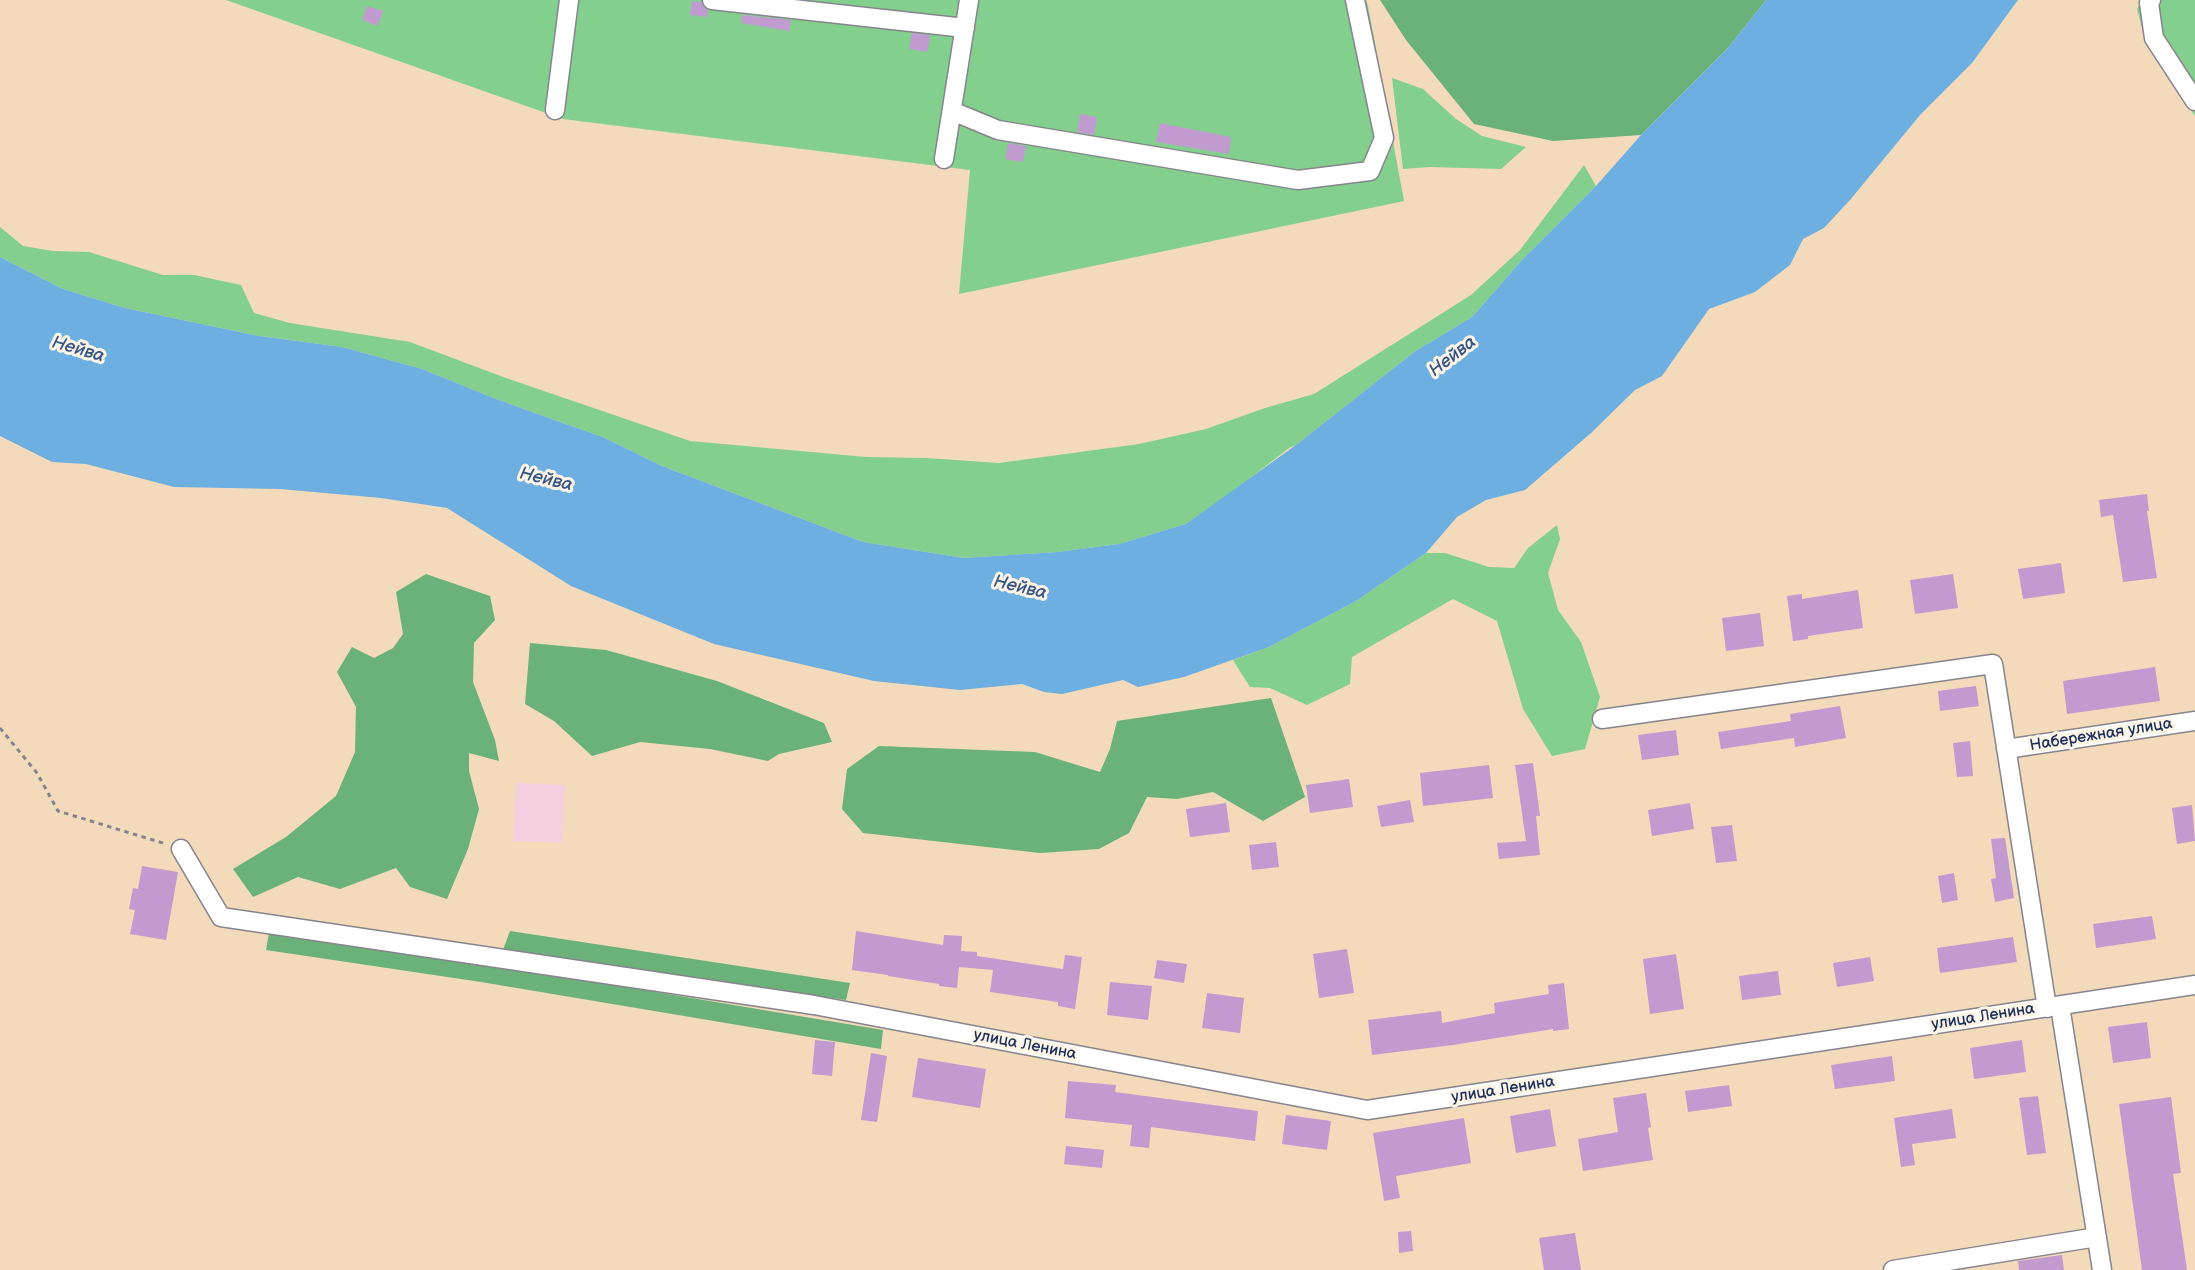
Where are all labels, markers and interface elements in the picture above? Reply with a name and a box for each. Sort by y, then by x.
water label: Нейва [49,332,107,368]
water label: Нейва [1425,332,1481,382]
water label: Нейва [517,463,575,497]
water label: Нейва [991,571,1049,605]
street label: Набережная улица [2028,714,2174,756]
street label: улица Ленина [1930,999,2036,1035]
street label: улица Ленина [972,1026,1078,1064]
street label: улица Ленина [1450,1072,1556,1108]

